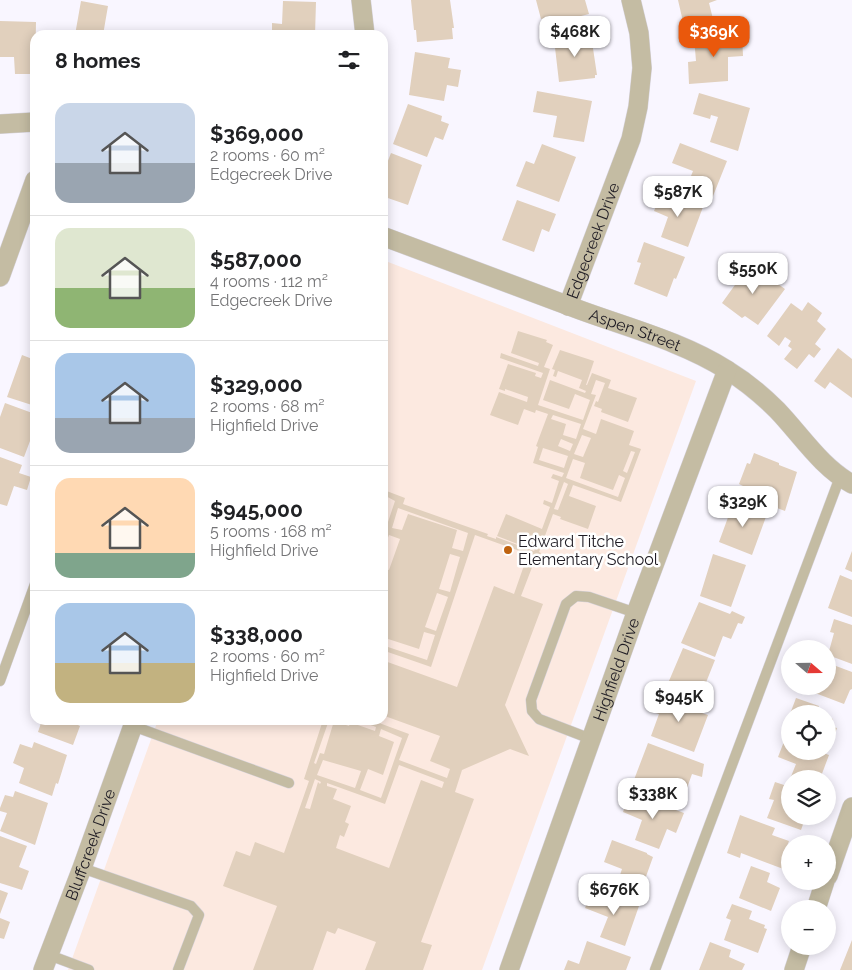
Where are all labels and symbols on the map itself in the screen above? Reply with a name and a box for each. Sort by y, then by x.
pin: $468K [540,15,610,58]
pin: $369K [679,15,749,58]
pin: $587K [643,176,713,218]
street label: Edgecreek Drive [563,180,624,301]
pin: $550K [718,252,788,295]
street label: Aspen Street [587,305,684,355]
pin: $329K [708,486,778,528]
place label: Edward Titche Elementary School [518,532,659,569]
marker: Edward Titche Elementary School [502,544,514,556]
street label: Highfield Drive [589,615,644,724]
north arrow [781,640,836,695]
pin: $945K [644,680,714,723]
pin: $338K [618,778,688,820]
street label: Bluffcreek Drive [61,786,120,903]
pin: $676K [579,874,649,916]

